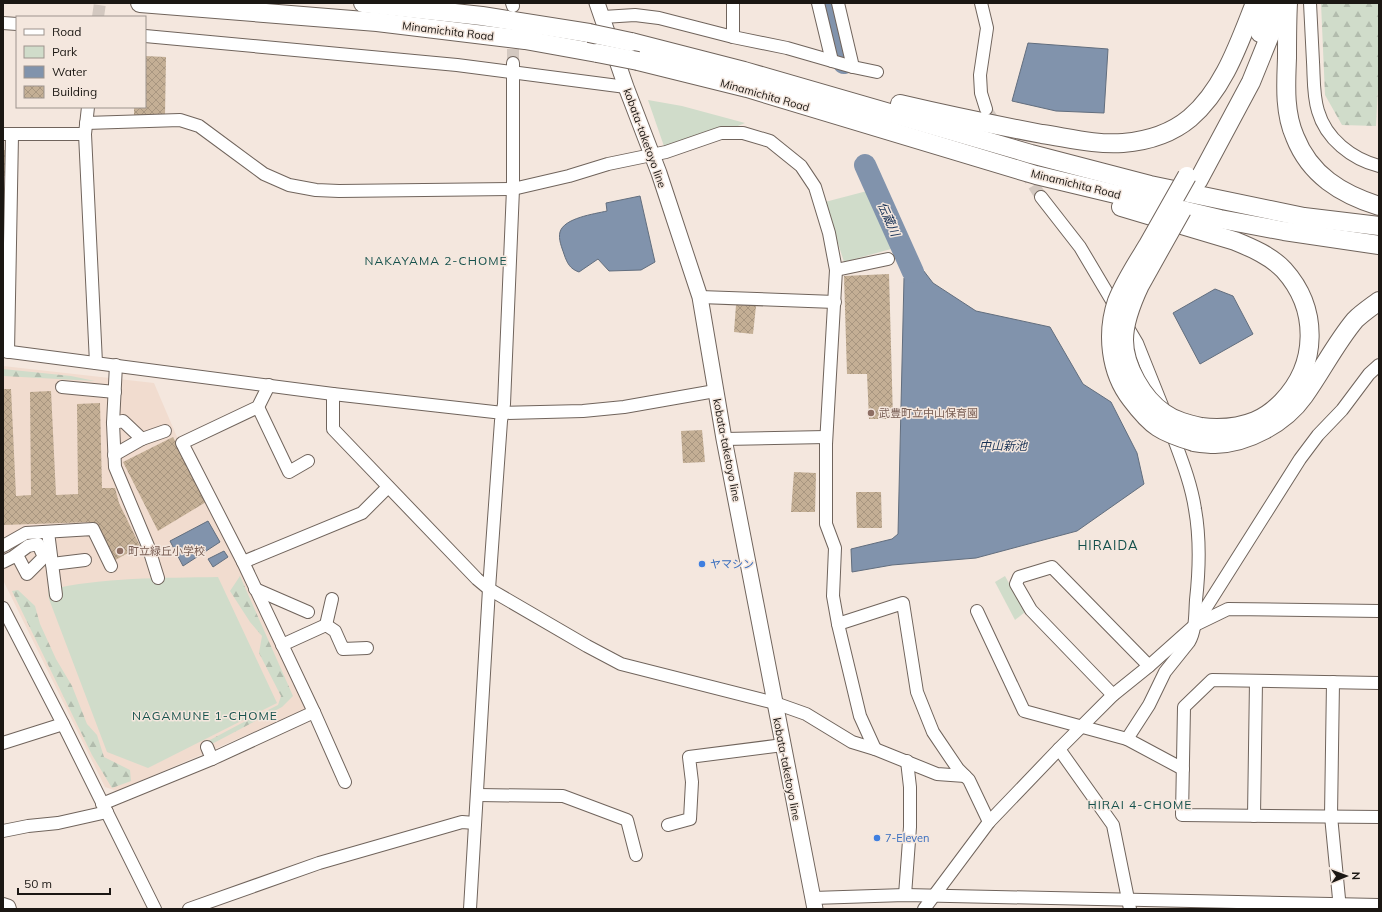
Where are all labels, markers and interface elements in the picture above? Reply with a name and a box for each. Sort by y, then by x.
legend [16,16,146,108]
street label: Minamichita Road [401,18,495,44]
text: Road [52,24,81,39]
text: Park [52,44,78,59]
text: Water [52,64,88,79]
street label: Minamichita Road [719,76,811,114]
text: Building [52,84,97,99]
street label: kobata-taketoyo line [621,86,669,190]
street label: Minamichita Road [1030,166,1122,202]
water label: 伝蔵川 [875,199,904,240]
district label: NAKAYAMA 2-CHOME [364,253,508,268]
street label: kobata-taketoyo line [710,397,744,503]
place label: 武豊町立中山保育園 [879,406,978,420]
marker: 武豊町立中山保育園 [866,408,876,418]
water label: 中山新池 [979,438,1028,453]
district label: HIRAIDA [1077,537,1139,553]
place label: 町立緑丘小学校 [128,544,205,558]
marker: 町立緑丘小学校 [115,546,125,556]
place label: ヤマシン [710,557,754,571]
marker: ヤマシン [697,559,707,569]
district label: NAGAMUNE 1-CHOME [132,708,278,723]
street label: kobata-taketoyo line [770,716,804,822]
district label: HIRAI 4-CHOME [1088,797,1192,812]
place label: 7-Eleven [885,831,930,845]
marker: 7-Eleven [872,833,882,843]
north arrow [1326,856,1366,896]
scale bar [18,870,110,896]
text: N [1349,872,1363,880]
text: 50 m [24,876,52,891]

